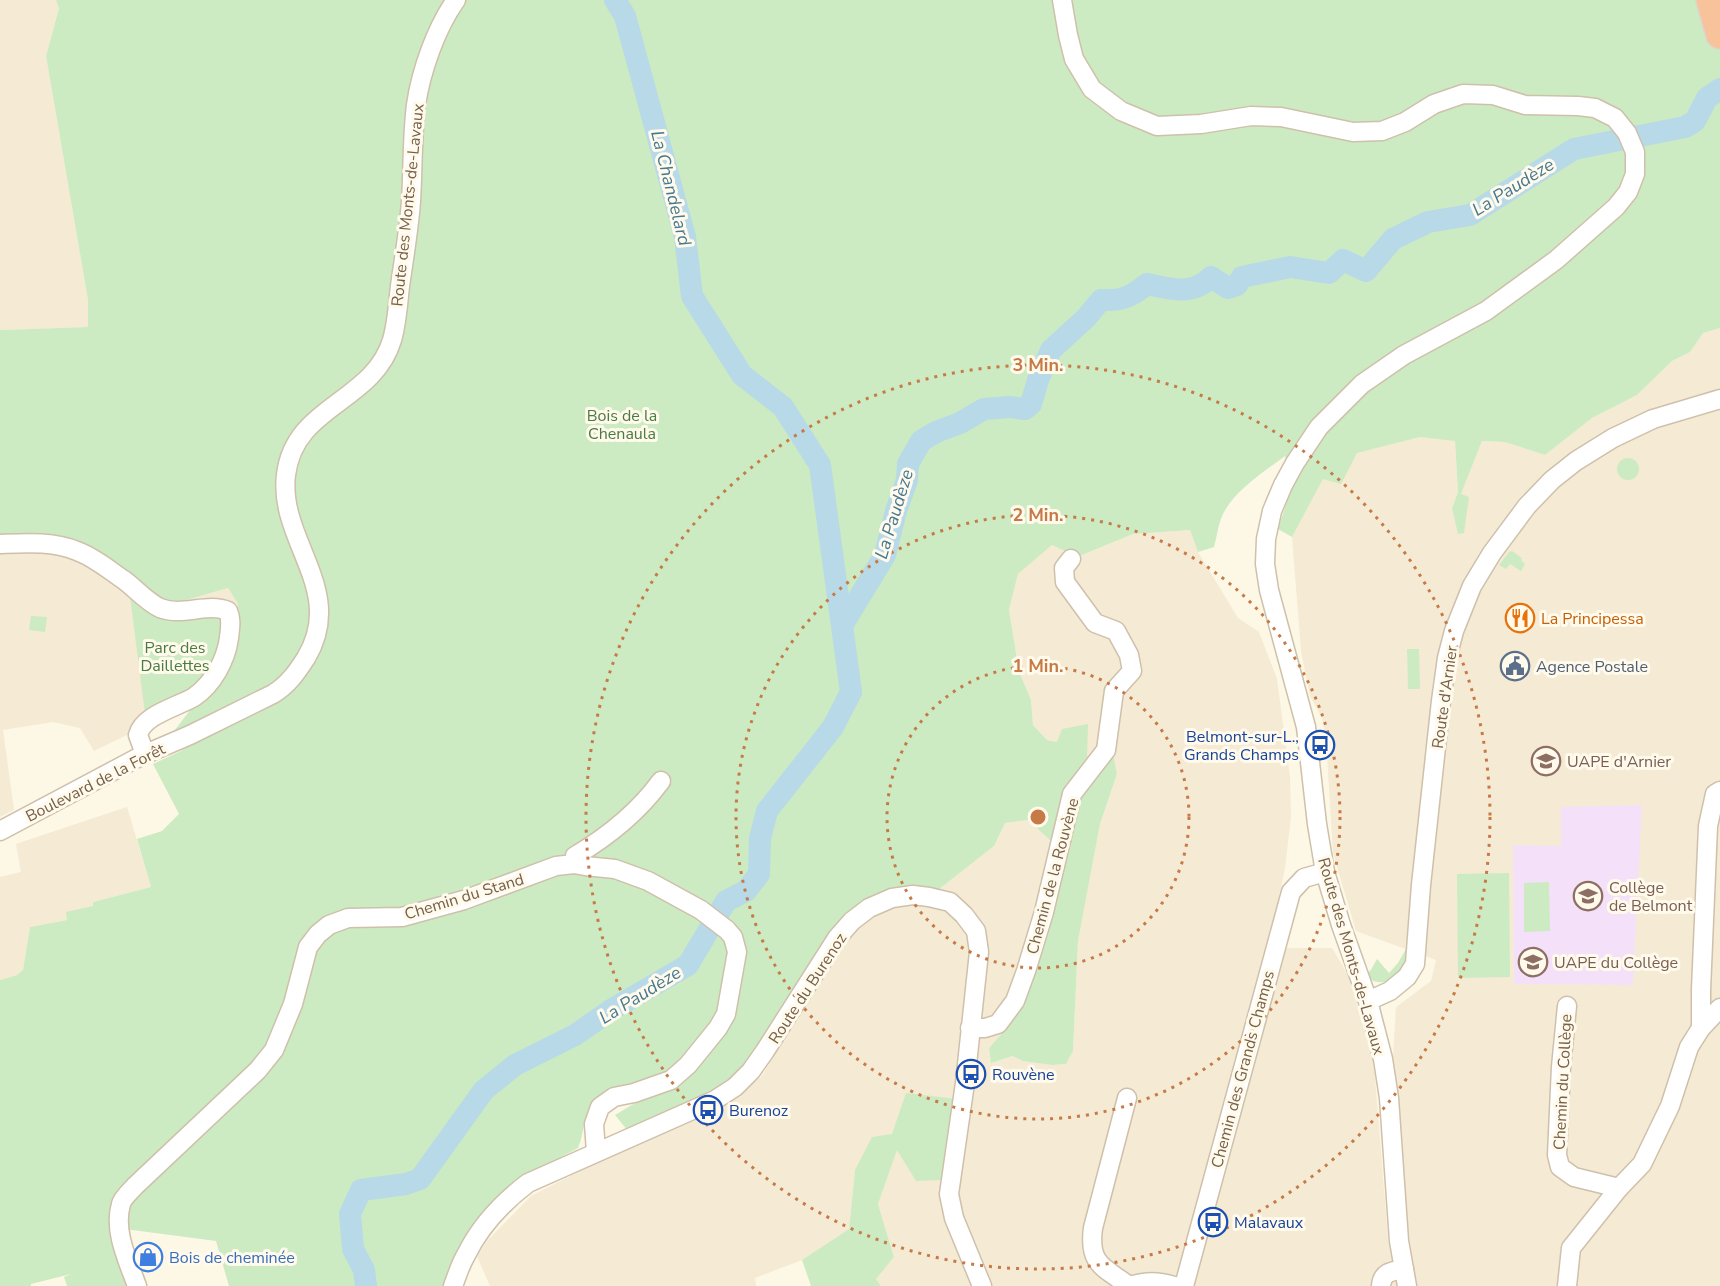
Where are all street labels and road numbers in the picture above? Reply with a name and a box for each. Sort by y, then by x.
street label: Route des Monts-de-Lavaux [386,102,430,308]
street label: Route d'Arnier [1427,644,1463,750]
street label: Boulevard de la Forêt [22,738,169,828]
street label: Chemin de la Rouvène [1022,796,1084,957]
street label: Route des Monts-de-Lavaux [1312,855,1390,1058]
street label: Chemin du Stand [402,868,527,926]
street label: Route du Burenoz [764,929,852,1048]
street label: Chemin des Grands Champs [1206,968,1280,1170]
street label: Chemin du Collège [1548,1013,1578,1151]

